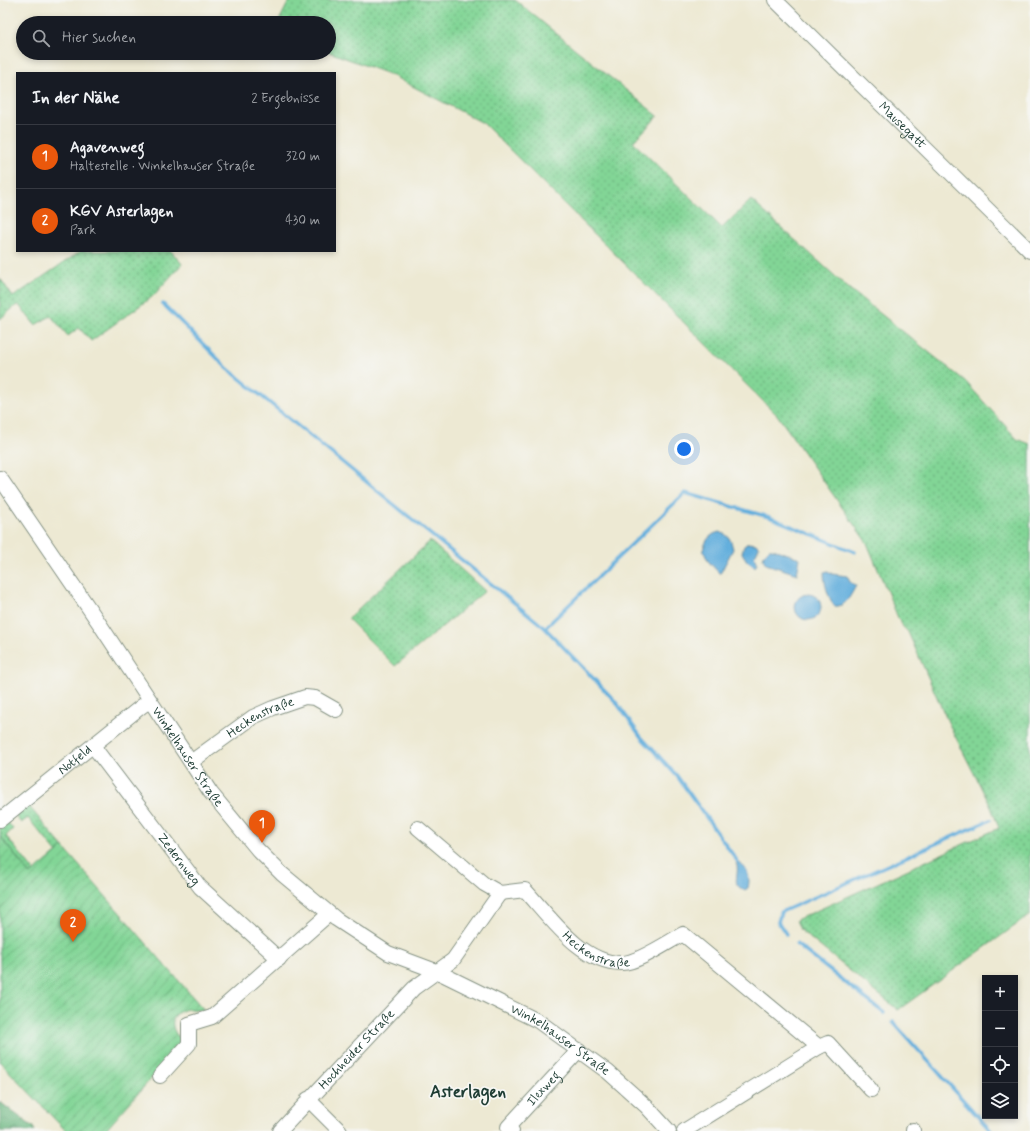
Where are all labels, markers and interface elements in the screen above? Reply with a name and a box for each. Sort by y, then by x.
search box [16,16,336,60]
icon: search [30,27,52,49]
text: Hier suchen [62,28,136,48]
text: In der Nähe [32,87,120,109]
text: 2 Ergebnisse [251,90,320,107]
street label: Mausegatt [875,98,931,153]
text: Agavenweg [70,138,145,158]
text: 1 [42,148,48,165]
text: 320 m [286,148,320,165]
text: Haltestelle · Winkelhauser Straße [70,158,255,175]
text: KGV Asterlagen [70,202,173,222]
text: 2 [42,212,48,229]
text: 430 m [285,212,320,229]
text: Park [70,222,96,239]
your location [674,439,694,459]
street label: Heckenstraße [223,693,296,742]
street label: Winkelhauser Straße [148,703,227,810]
street label: Notfeld [55,741,95,779]
pin: 1 [249,810,275,843]
street label: Zedernweg [153,829,204,890]
pin: 2 [60,909,86,942]
street label: Heckenstraße [559,927,631,972]
map controls [982,975,1018,1119]
button: + [982,975,1018,1011]
street label: Winkelhauser Straße [508,1000,613,1079]
street label: Hochheider Straße [315,1005,398,1093]
button: − [982,1011,1018,1047]
button: locate [982,1047,1018,1083]
street label: Ilexweg [523,1067,565,1110]
district label: Asterlagen [430,1081,507,1106]
button: layers [982,1083,1018,1119]

